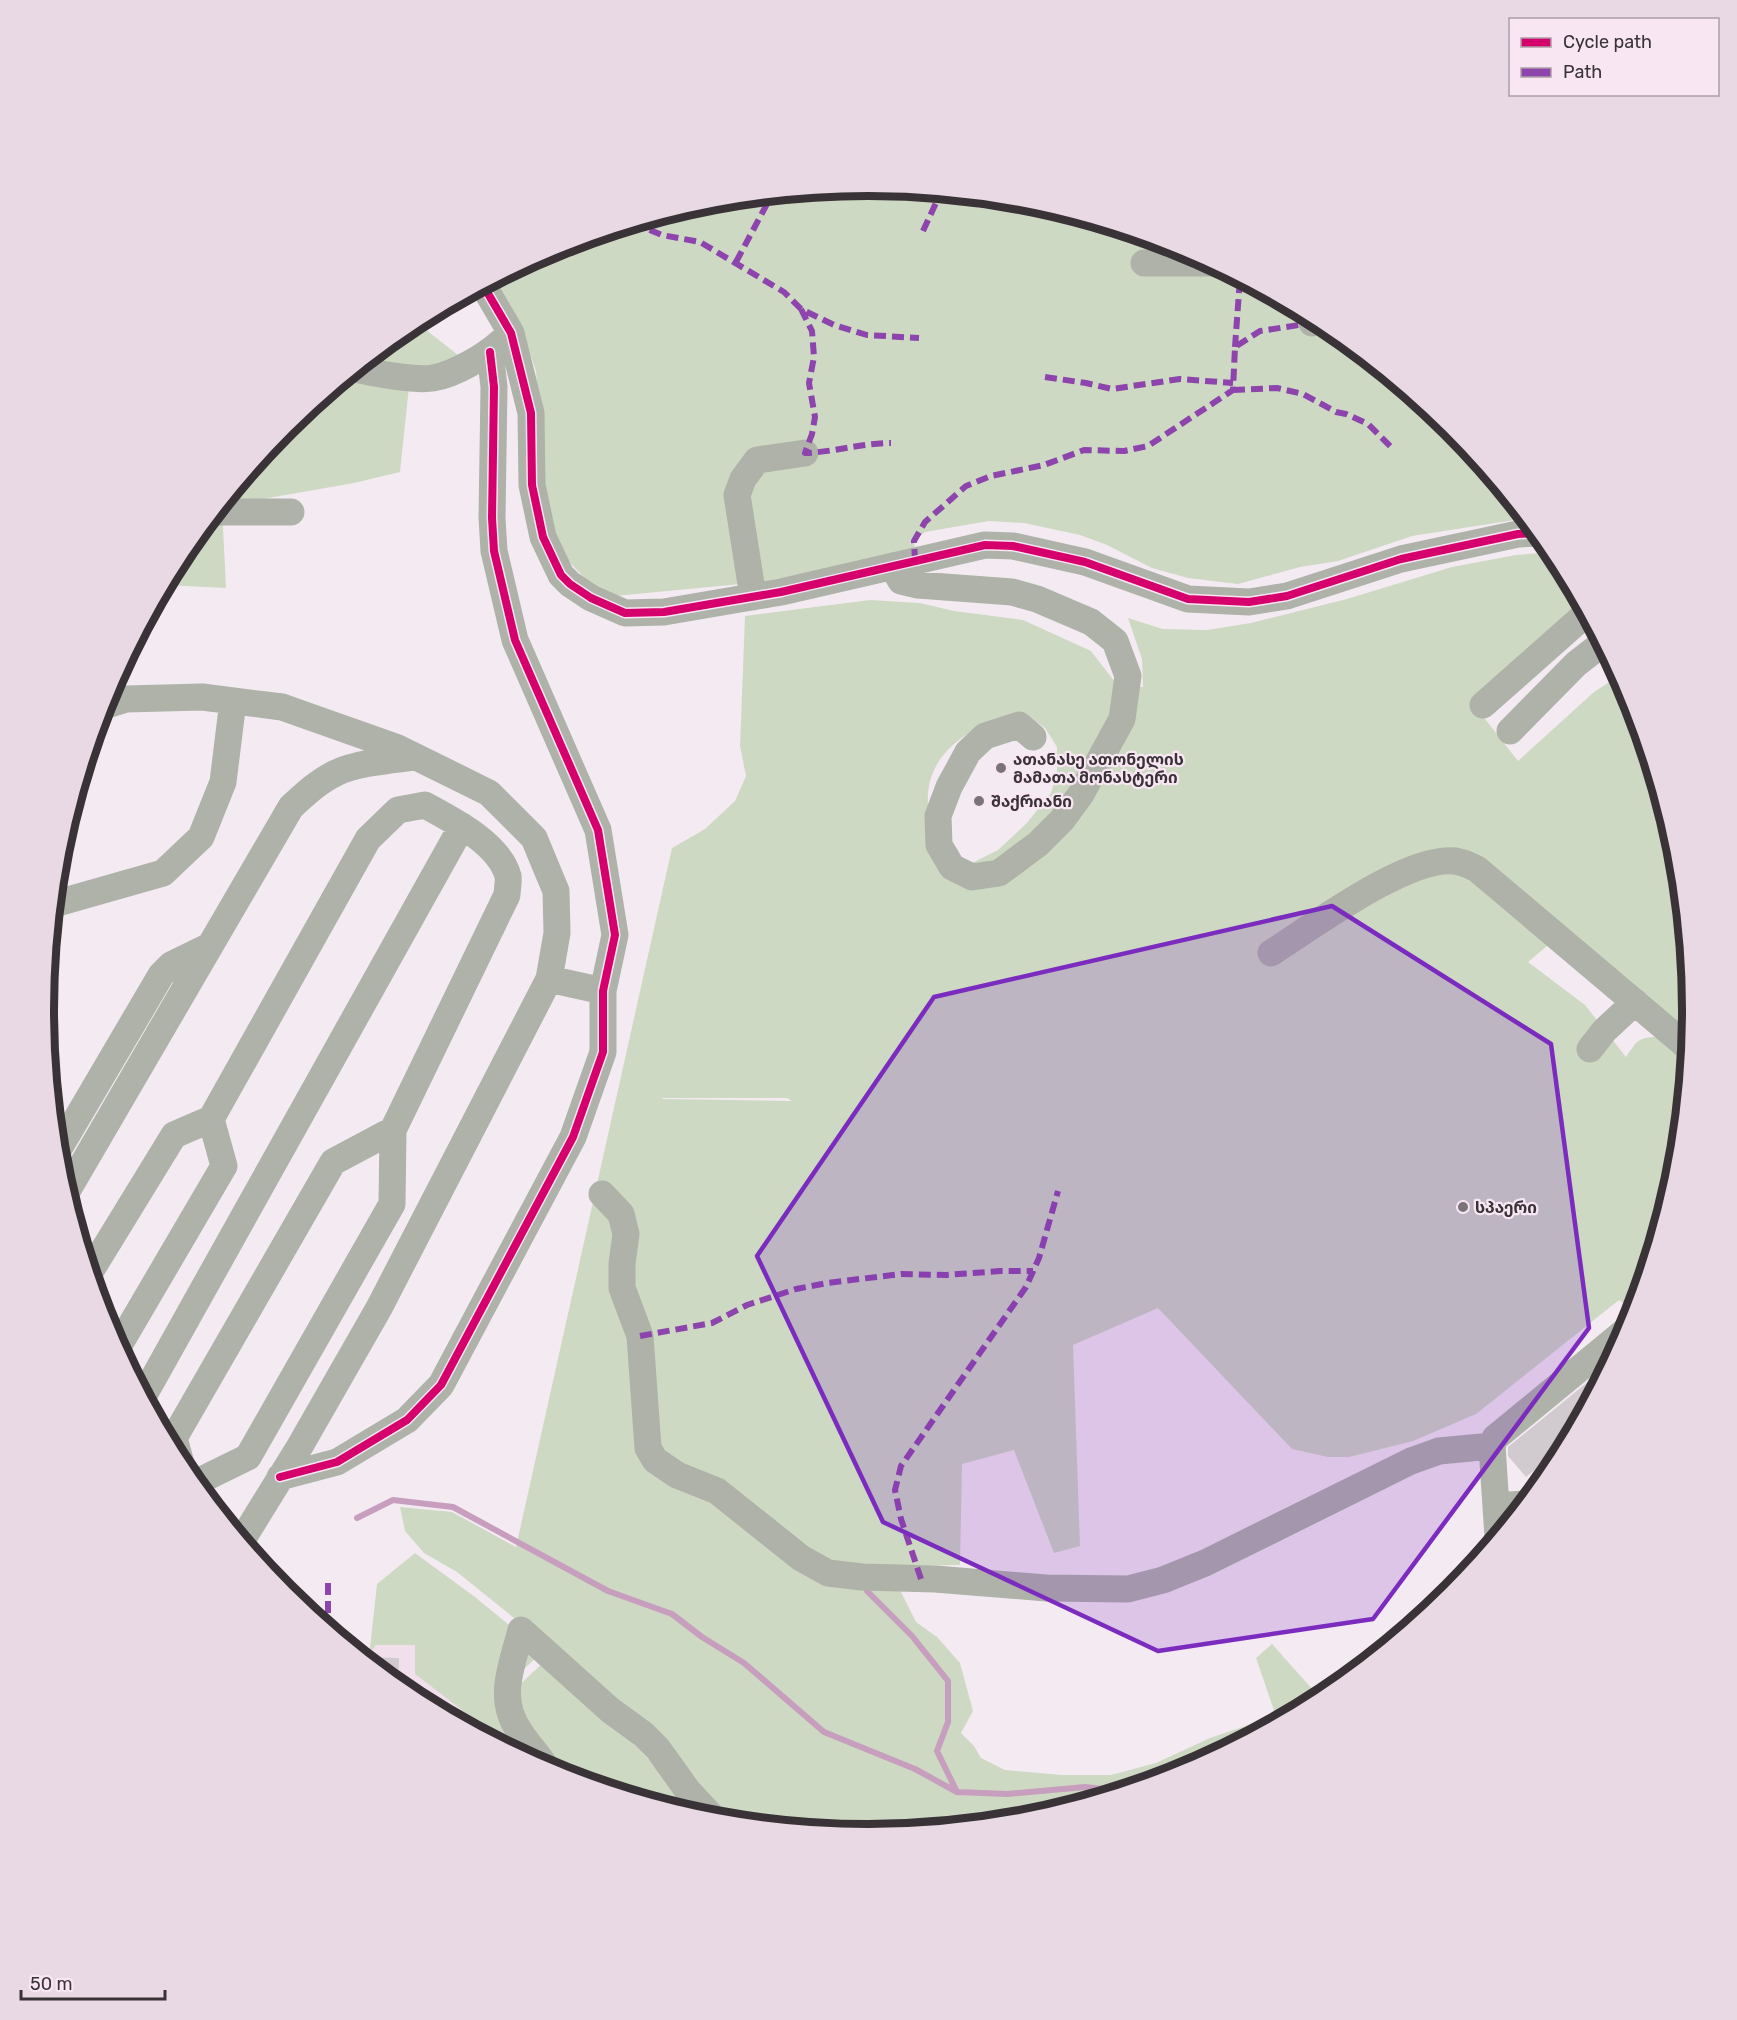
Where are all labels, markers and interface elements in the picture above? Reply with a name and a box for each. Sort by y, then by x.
legend [1509,18,1719,96]
text: Cycle path [1563,31,1652,53]
text: Path [1563,61,1602,83]
place label: ათანასე ათონელის მამათა მონასტერი [1013,750,1184,787]
marker: ათანასე ათონელის მამათა მონასტერი [994,761,1008,775]
place label: შაქრიანი [991,792,1072,811]
marker: შაქრიანი [972,794,986,808]
place label: სპაერი [1475,1198,1537,1217]
marker: სპაერი [1456,1200,1470,1214]
scale bar [21,1963,165,2001]
text: 50 m [30,1973,73,1995]

